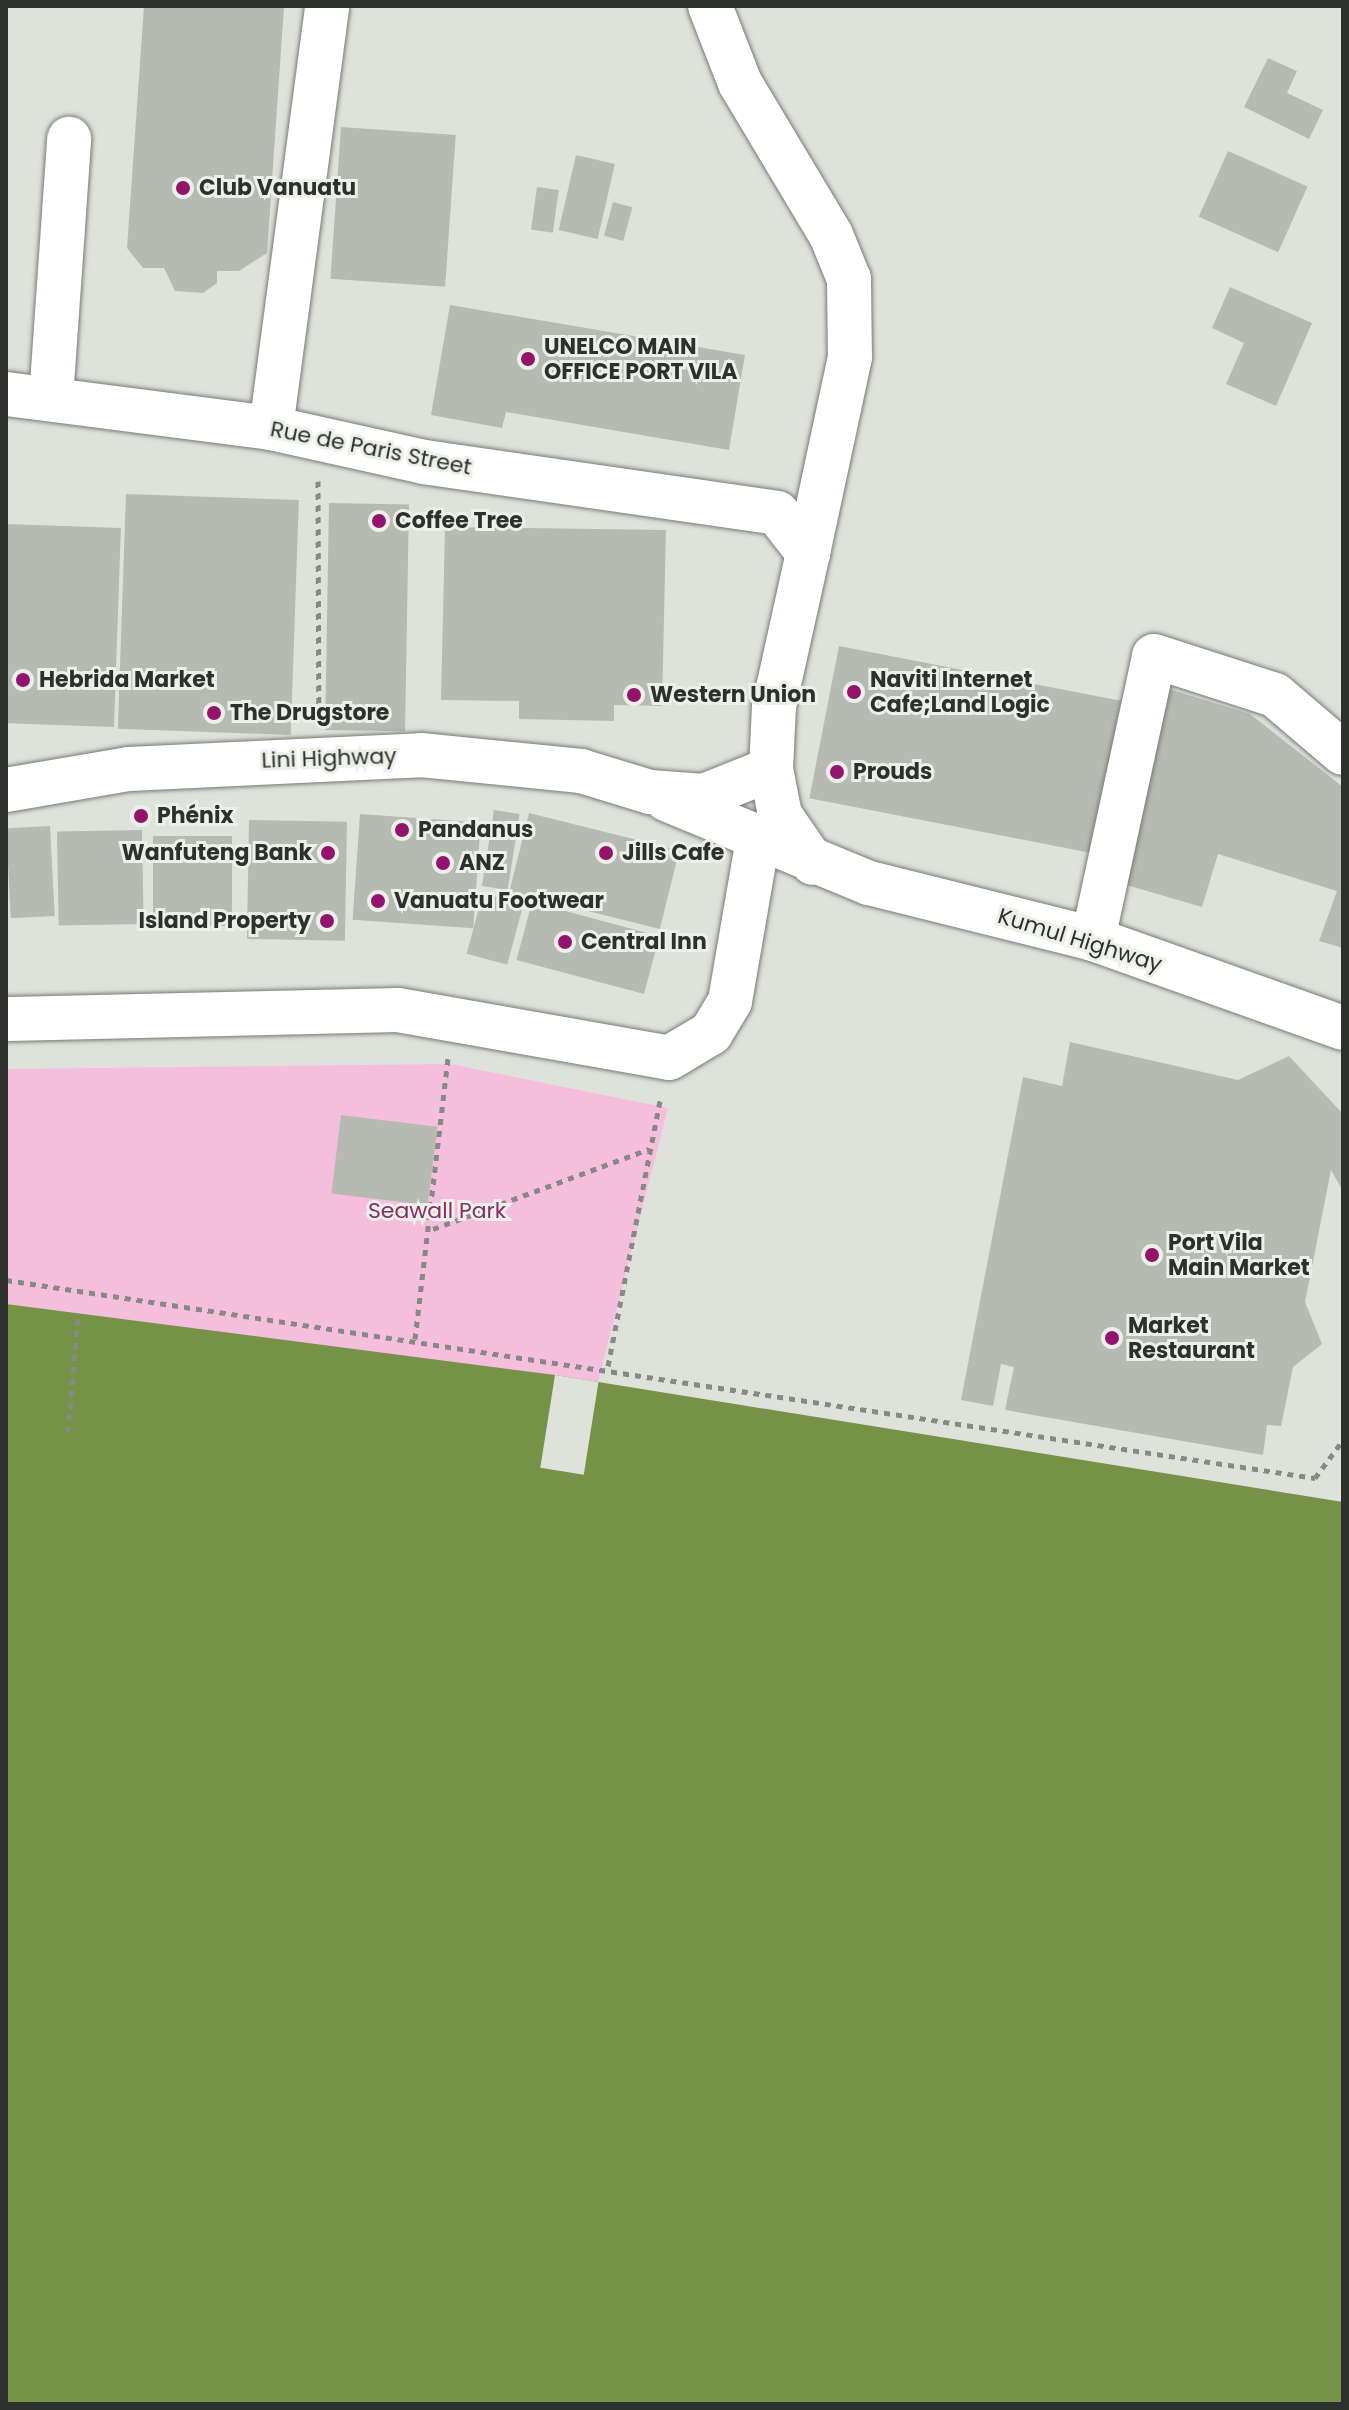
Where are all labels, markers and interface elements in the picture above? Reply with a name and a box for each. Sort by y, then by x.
place label: Club Vanuatu [199,175,356,201]
marker: Club Vanuatu [174,179,192,197]
place label: UNELCO MAIN OFFICE PORT VILA [544,333,737,384]
marker: UNELCO MAIN OFFICE PORT VILA [519,350,537,368]
street label: Rue de Paris Street [268,416,474,480]
place label: Coffee Tree [395,508,523,534]
marker: Coffee Tree [370,512,388,530]
place label: Naviti Internet Cafe;Land Logic [870,666,1050,718]
place label: Hebrida Market [39,667,215,693]
marker: Hebrida Market [14,671,32,689]
place label: Western Union [650,682,816,708]
marker: Naviti Internet Cafe;Land Logic [845,683,863,701]
marker: Western Union [625,686,643,704]
place label: The Drugstore [230,700,389,726]
marker: The Drugstore [205,704,223,722]
street label: Lini Highway [261,742,397,774]
place label: Prouds [853,759,932,785]
marker: Prouds [828,763,846,781]
place label: Phénix [157,803,233,829]
marker: Phénix [132,807,150,825]
place label: Pandanus [418,817,533,843]
marker: Pandanus [393,821,411,839]
place label: Wanfuteng Bank [122,840,312,866]
place label: Jills Cafe [622,840,724,866]
marker: Wanfuteng Bank [319,844,337,862]
marker: Jills Cafe [597,844,615,862]
place label: ANZ [459,850,505,876]
marker: ANZ [434,854,452,872]
place label: Vanuatu Footwear [394,888,604,914]
marker: Vanuatu Footwear [369,892,387,910]
street label: Kumul Highway [995,903,1165,977]
place label: Island Property [138,908,311,934]
marker: Island Property [318,912,336,930]
place label: Central Inn [581,929,707,955]
marker: Central Inn [556,933,574,951]
park label: Seawall Park [368,1198,506,1224]
place label: Port Vila Main Market [1168,1229,1310,1280]
marker: Port Vila Main Market [1143,1246,1161,1264]
place label: Market Restaurant [1128,1312,1255,1364]
marker: Market Restaurant [1103,1329,1121,1347]

